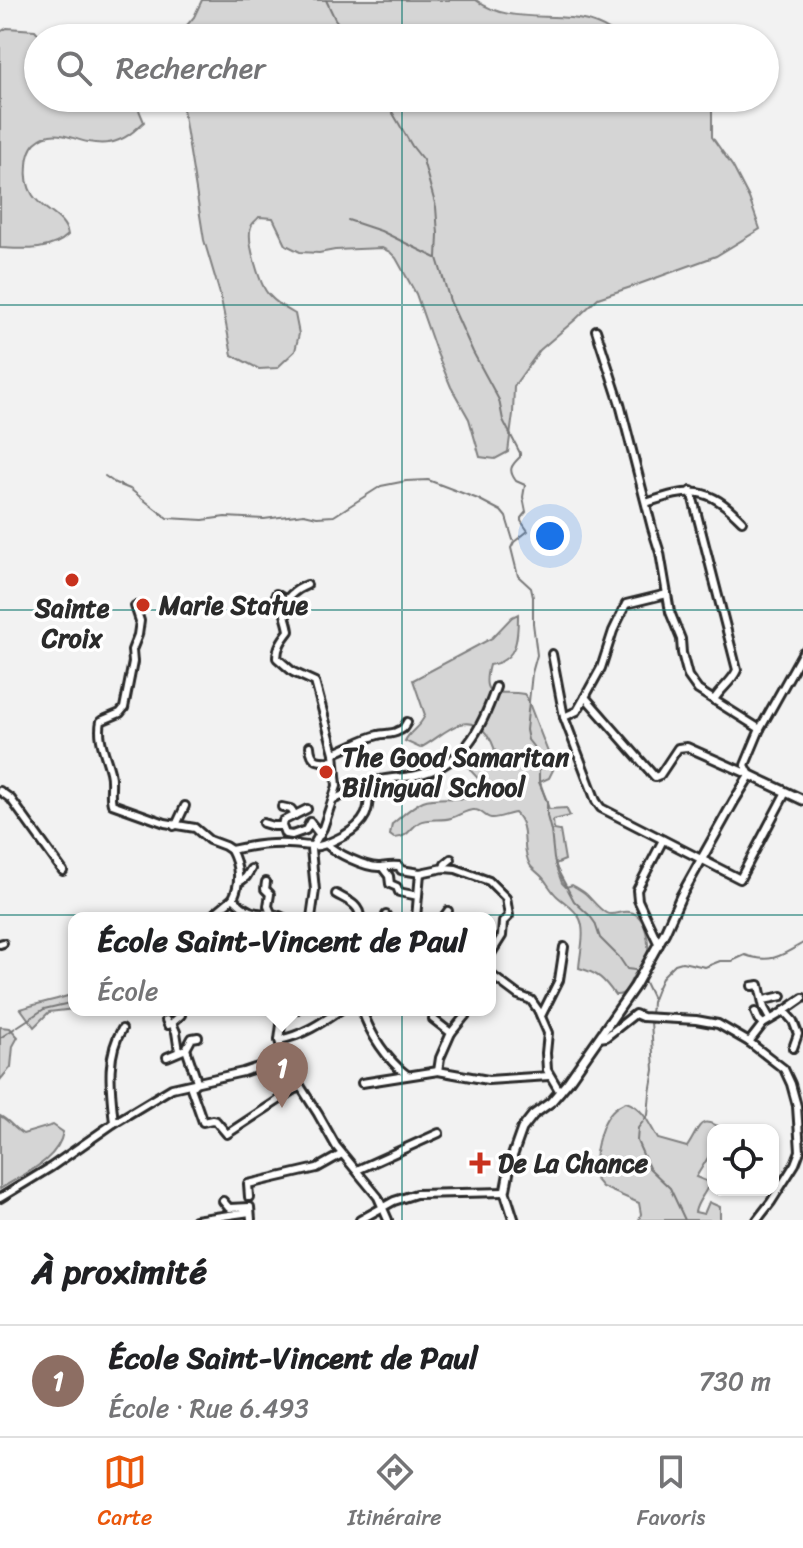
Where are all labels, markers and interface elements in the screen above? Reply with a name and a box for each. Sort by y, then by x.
search box [24,24,779,112]
text: Rechercher [116,41,266,95]
icon: search [52,46,96,90]
your location [530,516,570,556]
marker: Sainte Croix [63,571,81,589]
place label: Marie Statue [158,582,309,628]
place label: Sainte Croix [34,585,110,661]
marker: Marie Statue [134,596,152,614]
place label: The Good Samaritan Bilingual School [342,734,570,810]
marker: The Good Samaritan Bilingual School [317,763,335,781]
popup [68,912,496,1016]
text: École Saint-Vincent de Paul [97,914,467,968]
text: École [97,968,158,1014]
pin: 1 [256,1042,308,1108]
map controls [707,1124,779,1196]
button: locate [707,1124,779,1196]
place label: De La Chance [498,1140,649,1186]
marker: De La Chance [469,1152,491,1174]
text: À proximité [32,1242,207,1302]
text: École Saint-Vincent de Paul [108,1331,478,1385]
text: 1 [52,1358,64,1404]
text: 730 m [699,1358,771,1404]
text: École · Rue 6.493 [108,1385,309,1431]
tab: Carte [98,1450,152,1537]
tab: Itinéraire [348,1450,442,1537]
tab: Favoris [637,1450,705,1537]

